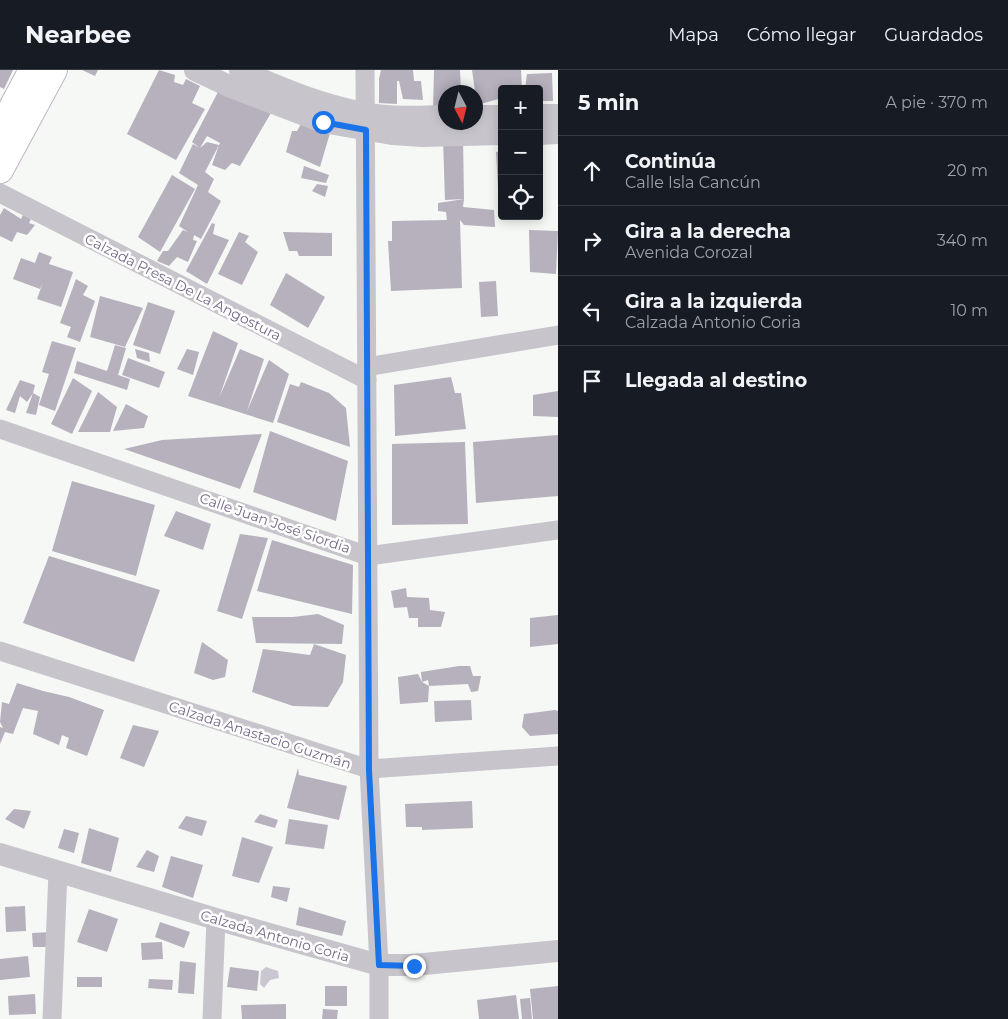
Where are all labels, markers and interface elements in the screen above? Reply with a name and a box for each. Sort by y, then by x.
text: Nearbee [25,20,131,49]
text: Mapa [668,24,719,46]
text: Cómo llegar [747,24,856,46]
text: Guardados [884,24,983,46]
north arrow [438,85,483,130]
map controls [498,85,543,220]
button: + [498,85,543,130]
text: 5 min [578,90,639,115]
text: A pie · 370 m [885,93,988,112]
route start [312,111,335,134]
button: − [498,130,543,175]
text: Continúa [625,150,716,173]
icon: ahead [578,157,606,185]
text: 20 m [947,161,988,180]
text: Calle Isla Cancún [625,173,761,192]
button: locate [498,175,543,220]
text: Gira a la derecha [625,220,791,243]
icon: right [578,227,606,255]
street label: Calzada Presa De La Angostura [82,229,284,345]
text: 340 m [937,231,988,250]
text: Avenida Corozal [625,243,753,262]
text: Gira a la izquierda [625,290,803,313]
icon: left [578,297,606,325]
text: 10 m [950,301,988,320]
text: Calzada Antonio Coria [625,313,801,332]
icon: arrive [578,367,606,395]
text: Llegada al destino [625,369,807,392]
street label: Calle Juan José Siordia [197,489,353,557]
street label: Calzada Anastacio Guzmán [166,697,354,773]
street label: Calzada Antonio Coria [199,906,351,966]
route end [403,955,426,978]

